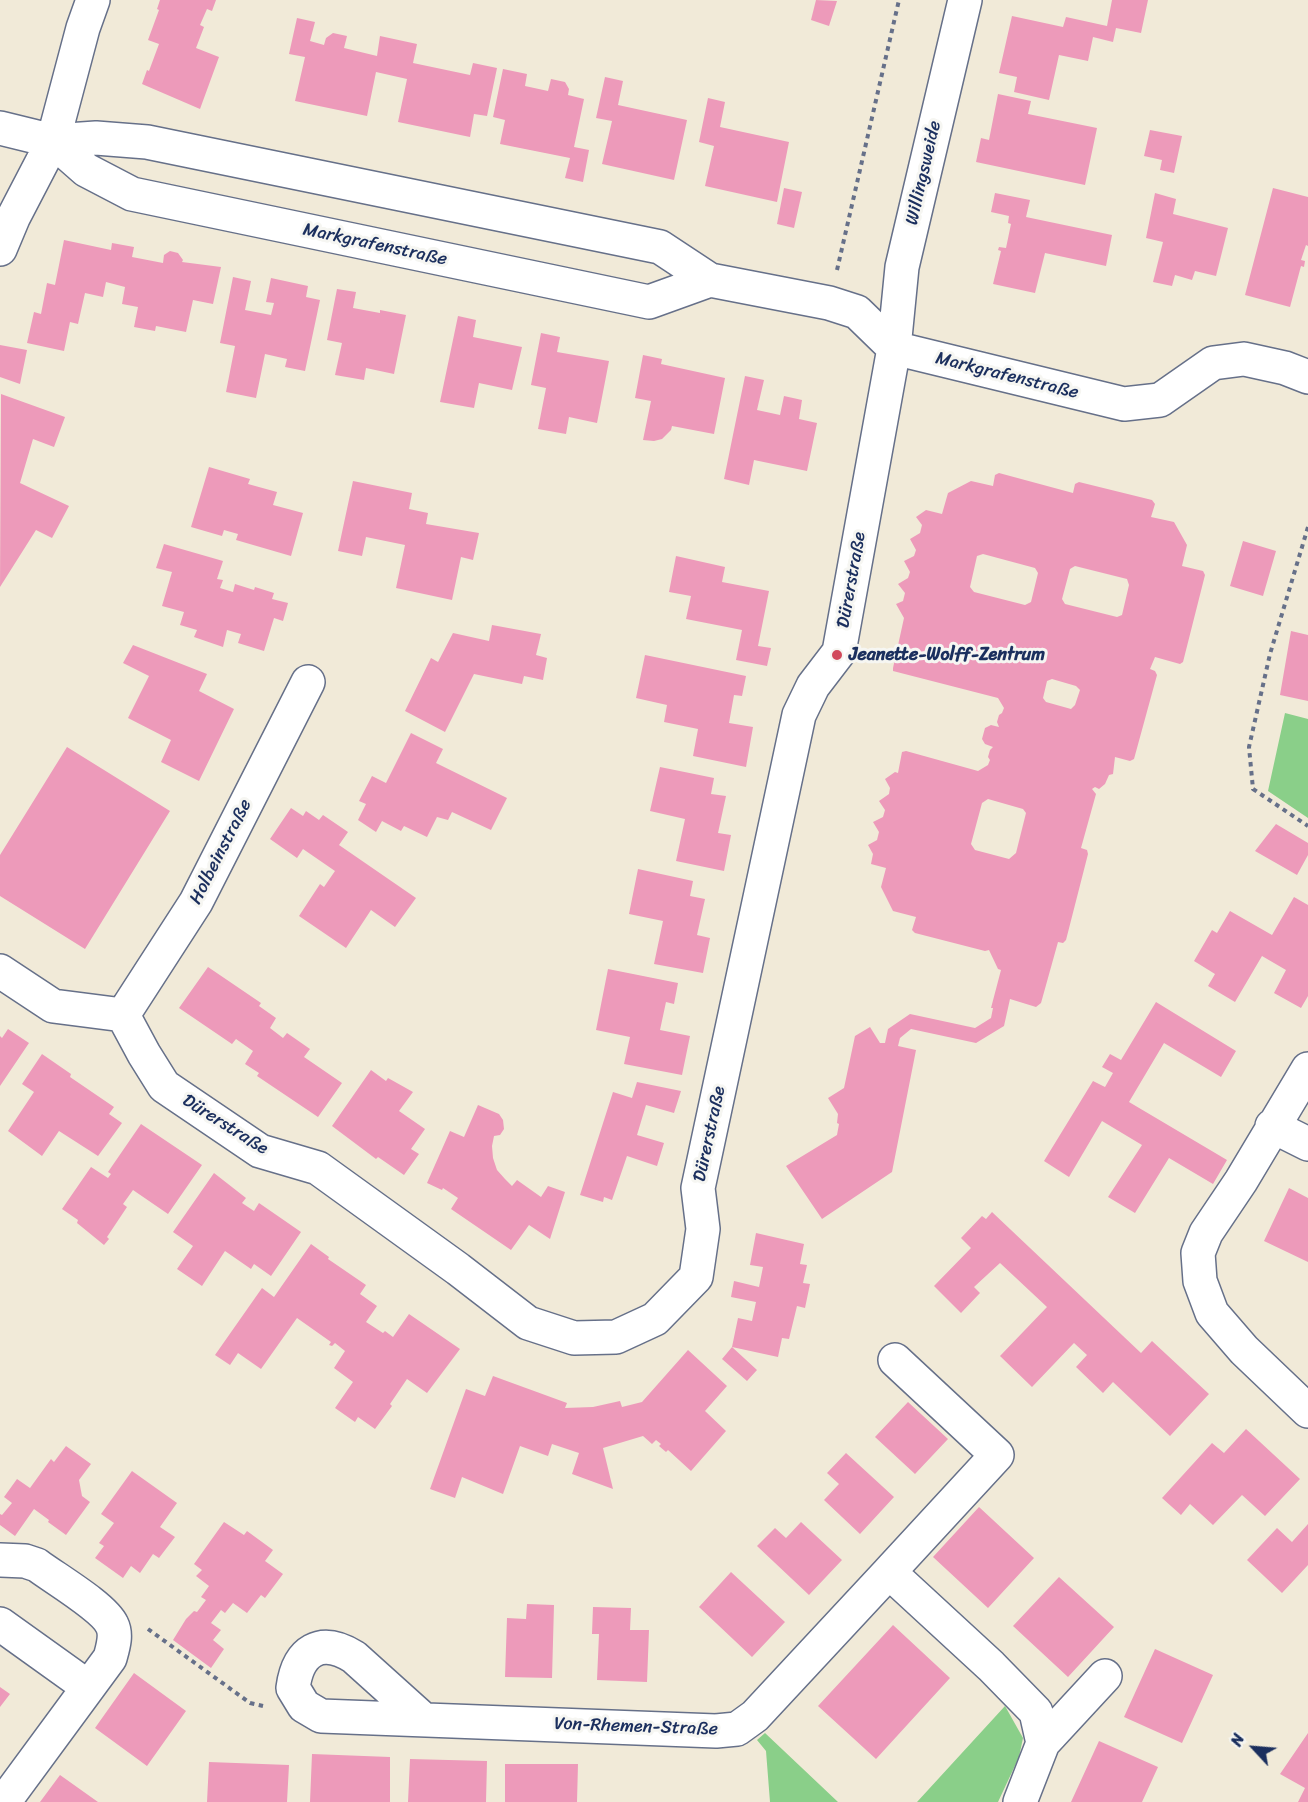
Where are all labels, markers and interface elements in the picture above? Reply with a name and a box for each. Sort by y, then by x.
street label: Willingsweide [902,119,946,227]
street label: Markgrafenstraße [301,219,449,271]
street label: Markgrafenstraße [933,348,1081,404]
street label: Dürerstraße [833,530,871,630]
place label: Jeanette-Wolff-Zentrum [849,644,1045,666]
marker: Jeanette-Wolff-Zentrum [830,648,844,662]
street label: Holbeinstraße [185,796,257,908]
street label: Dürerstraße [689,1084,731,1184]
street label: Dürerstraße [178,1090,272,1160]
street label: Von-Rhemen-Straße [554,1713,718,1741]
north arrow [1224,1718,1284,1778]
text: N [1222,1729,1253,1751]

